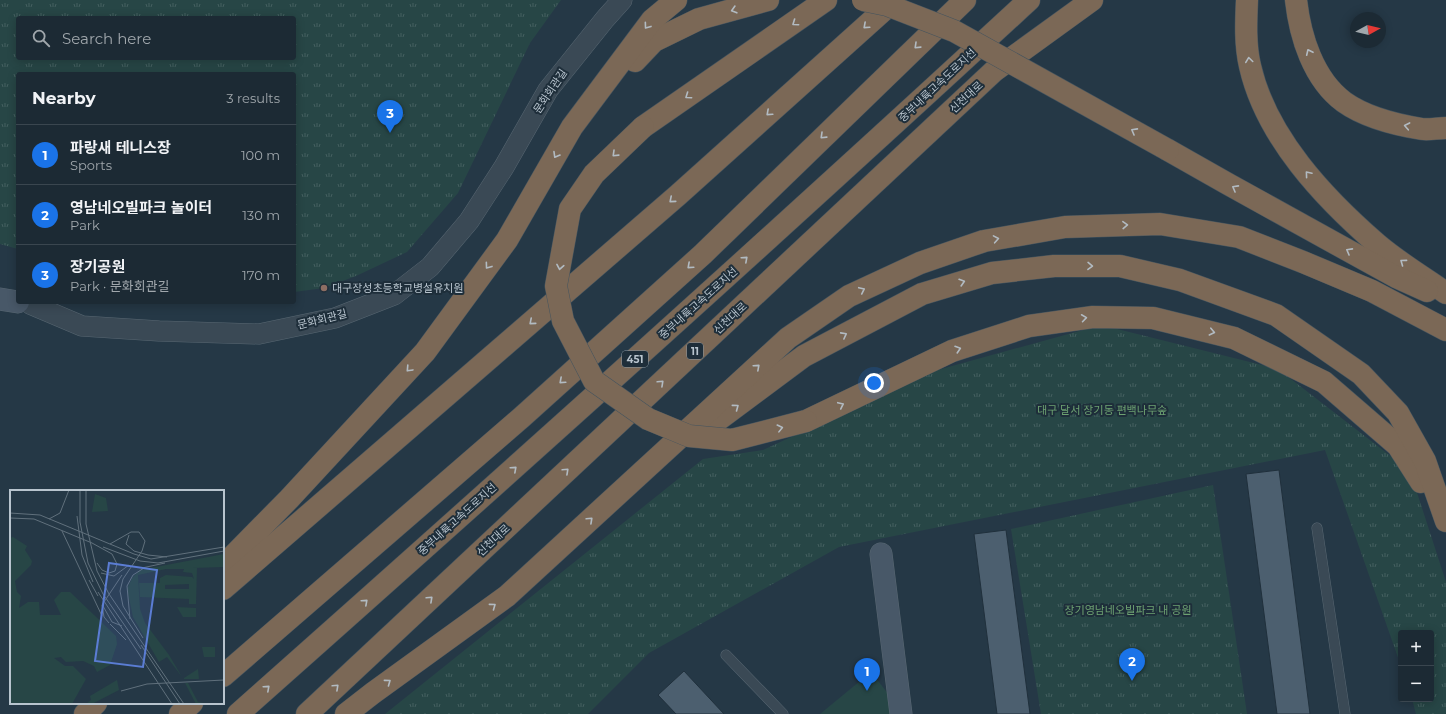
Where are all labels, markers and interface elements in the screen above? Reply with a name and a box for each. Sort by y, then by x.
one-way arrow [730,5,737,13]
north arrow [1350,12,1386,48]
search box [16,16,296,60]
one-way arrow [792,18,799,25]
one-way arrow [863,21,871,29]
one-way arrow [644,22,652,29]
icon: search [30,27,52,49]
text: Search here [62,29,151,48]
one-way arrow [914,42,922,49]
street label: 중부내륙고속도로지선 [895,45,979,125]
one-way arrow [1306,49,1314,56]
one-way arrow [1245,57,1254,63]
street label: 문화회관길 [530,66,570,116]
street label: 신천대로 [946,78,986,116]
text: Nearby [32,88,96,108]
text: 3 results [226,90,280,106]
one-way arrow [685,91,692,98]
pin: 3 [377,100,403,133]
one-way arrow [766,108,774,116]
one-way arrow [1404,122,1410,130]
one-way arrow [1131,128,1138,135]
one-way arrow [820,132,828,139]
text: 파랑새 테니스장 [70,138,171,157]
text: 1 [42,147,48,163]
text: 100 m [241,147,280,163]
one-way arrow [612,150,620,157]
one-way arrow [554,151,561,158]
text: Sports [70,157,112,173]
one-way arrow [1306,171,1313,179]
one-way arrow [1232,186,1239,193]
one-way arrow [670,195,677,202]
text: 영남네오빌파크 놀이터 [70,198,212,217]
text: 2 [41,207,49,223]
text: 130 m [242,207,280,223]
text: Park [70,217,100,233]
one-way arrow [1122,221,1128,229]
one-way arrow [993,235,999,244]
one-way arrow [1346,249,1353,256]
text: 장기공원 [70,257,125,276]
one-way arrow [741,257,748,264]
one-way arrow [1400,260,1407,267]
one-way arrow [486,261,493,268]
one-way arrow [687,261,695,269]
one-way arrow [1087,262,1093,270]
one-way arrow [556,264,565,270]
street label: 중부내륙고속도로지선 [656,264,740,342]
text: 3 [41,267,49,283]
text: 170 m [242,267,280,283]
text: Park · 문화회관길 [70,278,170,294]
one-way arrow [958,278,965,287]
place label: 대구장성초등학교병설유치원 [332,281,464,295]
marker: 대구장성초등학교병설유치원 [319,283,329,293]
one-way arrow [857,287,865,295]
street label: 신천대로 [710,299,750,337]
street label: 문화회관길 [296,306,348,332]
one-way arrow [1081,314,1087,323]
one-way arrow [529,317,537,324]
one-way arrow [1209,328,1215,336]
one-way arrow [840,332,847,340]
road number: 11 [687,343,703,359]
one-way arrow [954,345,961,354]
road number: 451 [622,351,648,367]
one-way arrow [407,364,414,372]
one-way arrow [752,364,760,371]
your location [864,373,884,393]
one-way arrow [559,377,567,384]
one-way arrow [656,380,664,387]
one-way arrow [837,402,844,410]
park label: 대구 달서 장기동 편백나무숲 [1037,403,1167,417]
one-way arrow [732,404,739,412]
one-way arrow [777,424,784,432]
one-way arrow [509,466,517,473]
one-way arrow [561,469,569,476]
street label: 중부내륙고속도로지선 [415,480,499,558]
inset map [10,490,224,704]
one-way arrow [585,517,593,524]
street label: 신천대로 [473,521,513,559]
one-way arrow [426,596,433,603]
one-way arrow [360,599,367,606]
park label: 장기영남네오빌파크 내 공원 [1064,603,1192,617]
one-way arrow [489,604,496,611]
map controls [1398,630,1434,702]
button: + [1398,630,1434,666]
pin: 2 [1119,648,1145,681]
pin: 1 [854,658,880,691]
button: − [1398,666,1434,702]
one-way arrow [383,680,390,687]
one-way arrow [331,685,338,692]
one-way arrow [263,686,270,693]

